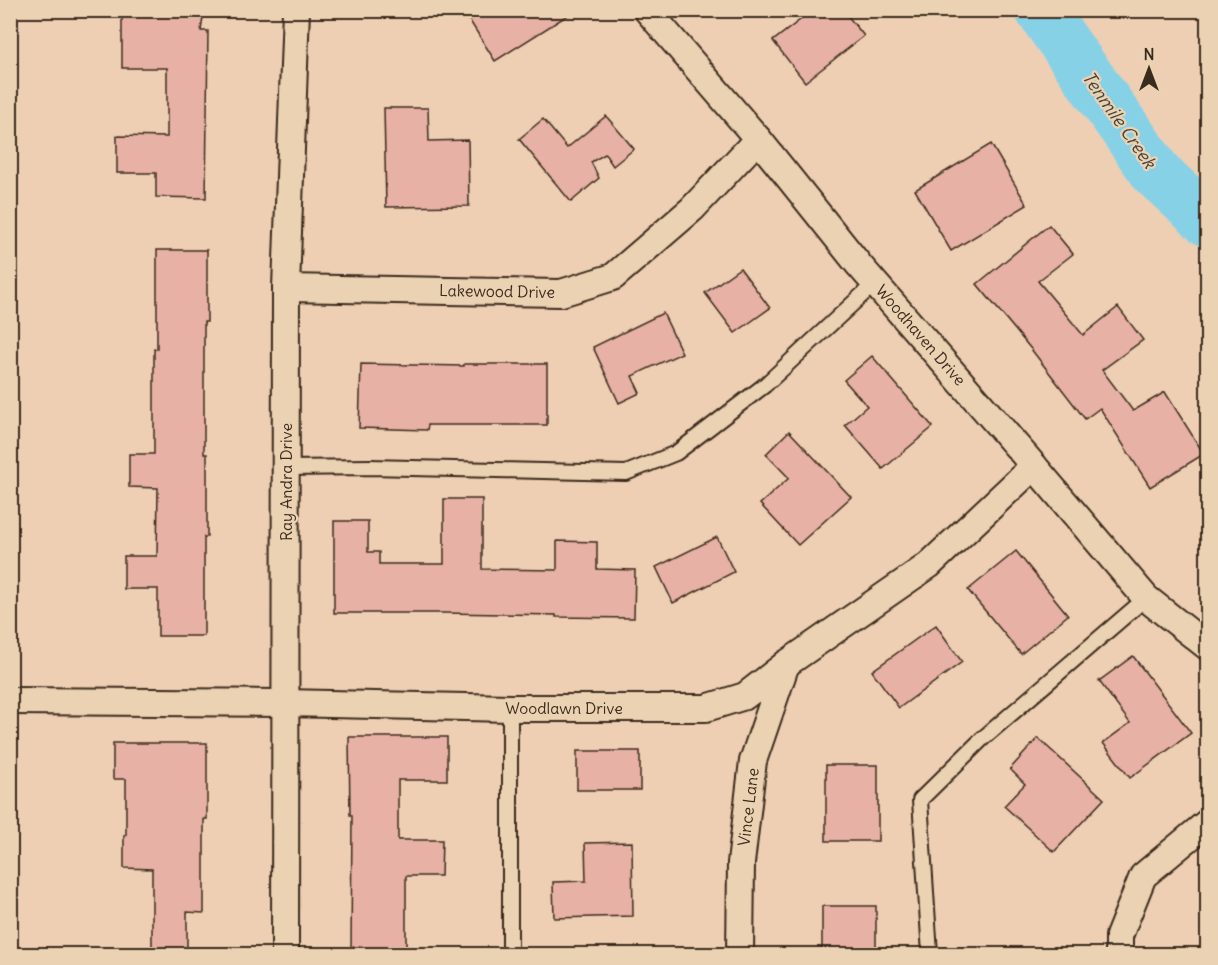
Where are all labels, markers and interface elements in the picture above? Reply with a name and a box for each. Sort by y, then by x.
north arrow [1119,39,1179,99]
text: N [1143,44,1155,64]
water label: Tenmile Creek [1078,67,1162,174]
street label: Lakewood Drive [439,280,555,302]
street label: Woodhaven Drive [872,280,970,390]
street label: Ray Andra Drive [276,423,296,541]
street label: Woodlawn Drive [505,698,623,718]
street label: Vince Lane [733,767,763,847]

